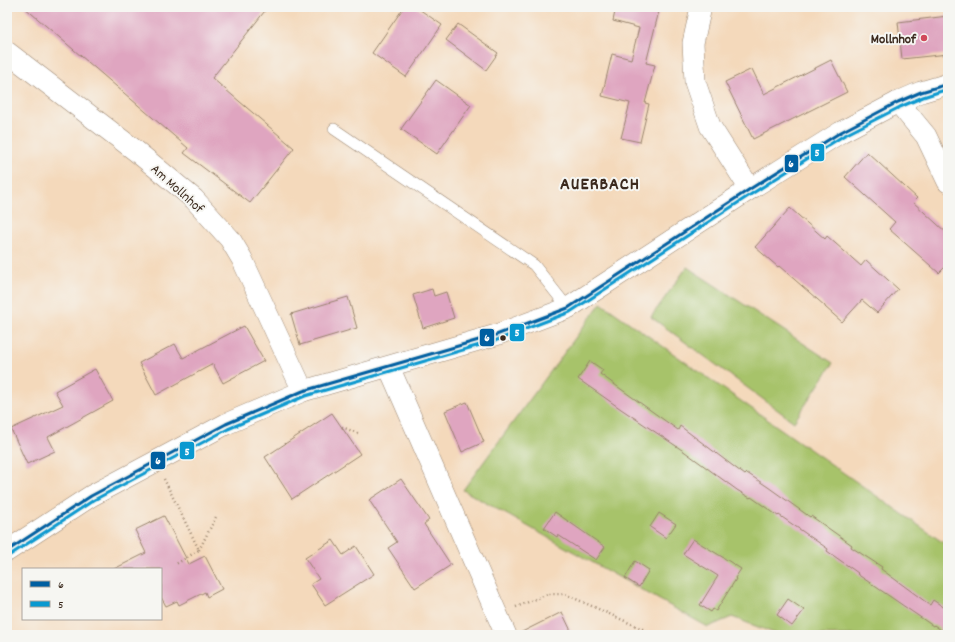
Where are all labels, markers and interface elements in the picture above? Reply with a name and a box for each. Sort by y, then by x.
place label: Mollnhof [871,30,917,50]
marker: Mollnhof [919,33,929,43]
line badge: 5 [810,143,825,162]
text: 5 [814,146,820,162]
line badge: 6 [784,154,799,173]
text: 6 [788,157,794,173]
street label: Am Mollnhof [146,160,209,220]
district label: AUERBACH [560,173,640,198]
line badge: 5 [509,323,525,342]
text: 5 [514,326,520,342]
line badge: 6 [479,328,495,347]
text: 6 [484,331,490,347]
unlabelled marker [498,333,508,343]
line badge: 5 [179,441,195,460]
text: 5 [184,445,190,461]
line badge: 6 [150,451,166,470]
text: 6 [155,454,161,470]
legend [22,568,162,620]
text: 6 [58,577,64,594]
text: 5 [58,597,64,614]

